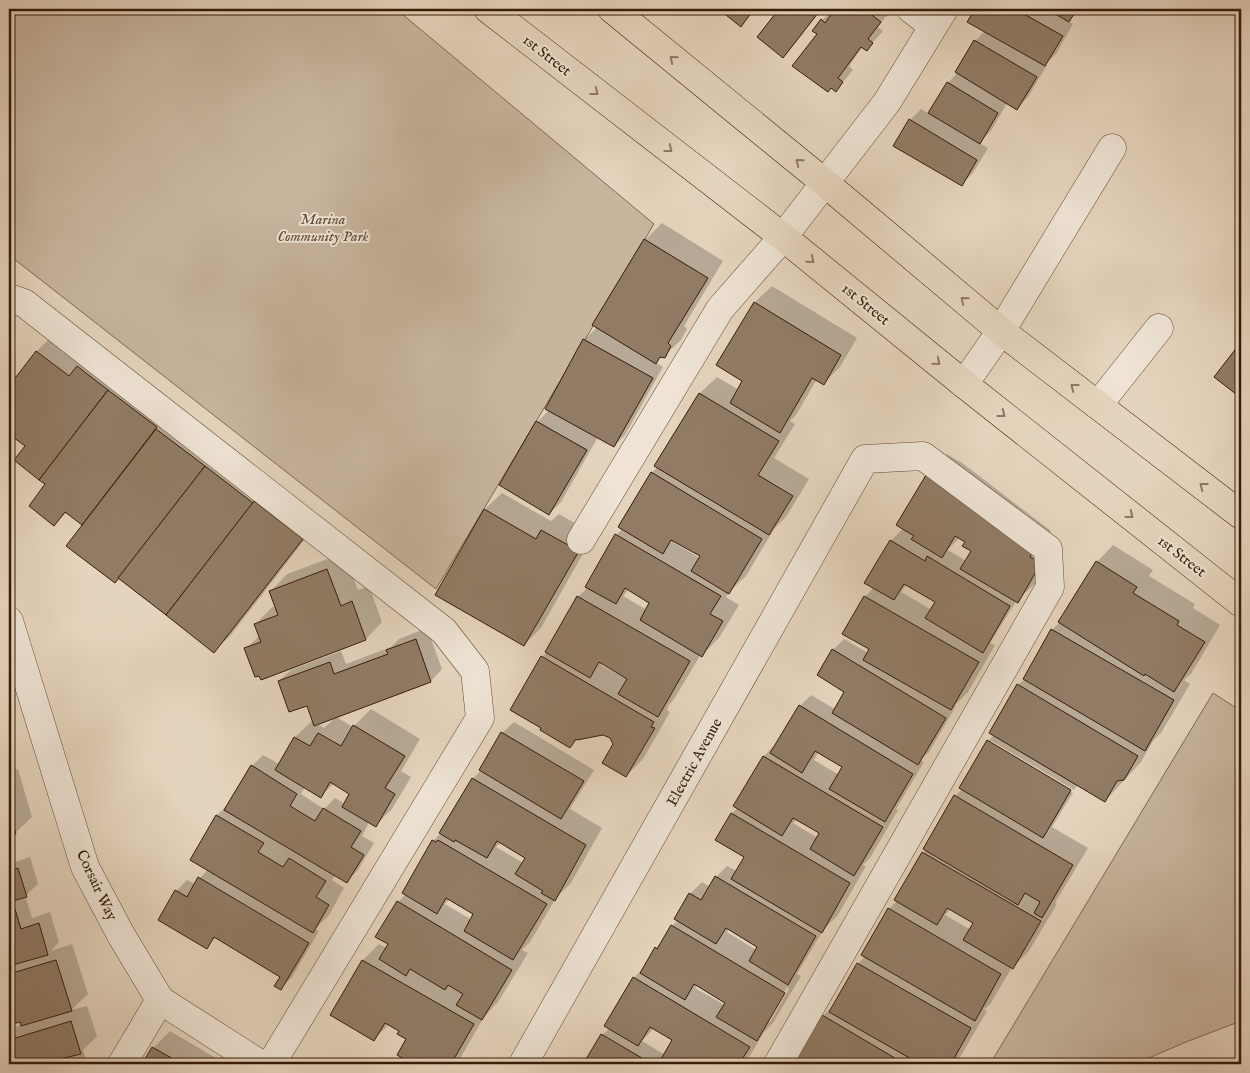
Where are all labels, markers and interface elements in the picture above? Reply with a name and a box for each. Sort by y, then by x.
street label: 1st Street [519,30,575,80]
one-way arrow [670,56,679,64]
one-way arrow [589,87,598,95]
one-way arrow [663,144,672,152]
one-way arrow [795,158,804,167]
park label: Marina Community Park [277,210,369,246]
one-way arrow [805,254,814,262]
street label: 1st Street [838,279,894,330]
one-way arrow [960,296,969,305]
one-way arrow [931,357,940,365]
one-way arrow [1071,384,1080,392]
one-way arrow [996,409,1005,417]
one-way arrow [1200,483,1209,491]
one-way arrow [1124,509,1133,517]
street label: 1st Street [1154,531,1210,581]
street label: Electric Avenue [662,715,727,810]
street label: Corsair Way [72,847,121,924]

